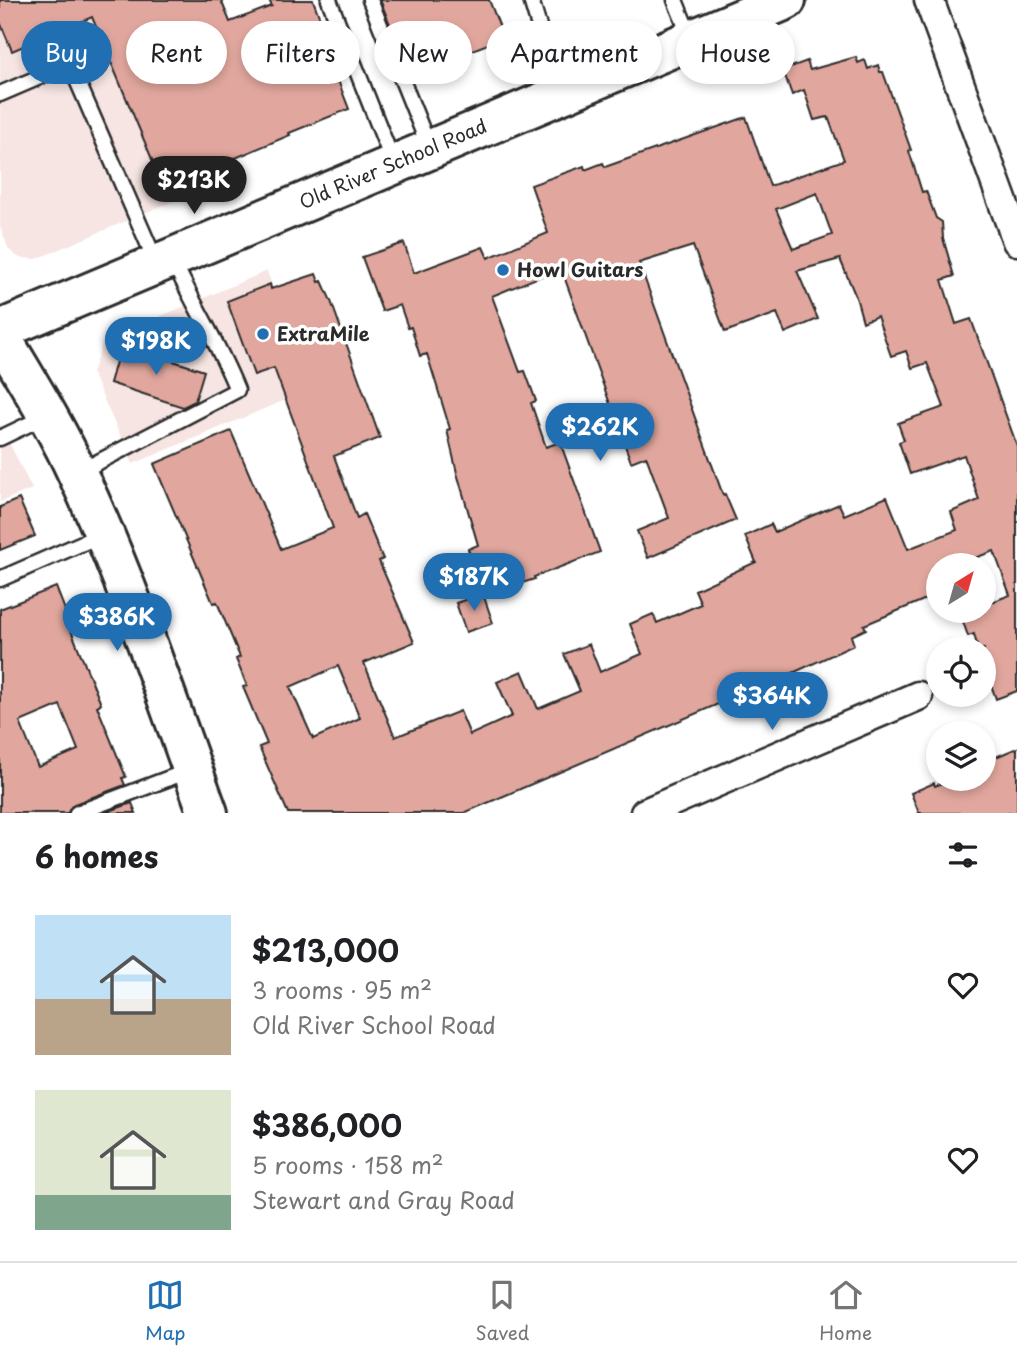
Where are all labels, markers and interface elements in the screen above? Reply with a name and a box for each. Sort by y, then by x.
chip: Buy [21,21,112,84]
chip: Rent [126,21,227,84]
chip: Filters [241,21,360,84]
chip: New [374,21,472,84]
chip: Apartment [486,21,662,84]
chip: House [676,21,795,84]
street label: Old River School Road [294,111,491,215]
pin: $213K [145,156,243,216]
text: $213K [158,161,230,196]
place label: Howl Guitars [517,255,643,283]
marker: Howl Guitars [495,262,511,278]
pin: $198K [107,318,205,377]
place label: ExtraMile [277,319,370,347]
text: $198K [121,322,191,357]
marker: ExtraMile [255,326,271,342]
pin: $262K [551,404,649,463]
text: $262K [561,408,639,443]
north arrow [926,553,996,623]
map controls [926,553,996,791]
pin: $187K [425,554,523,613]
text: $187K [439,558,509,593]
pin: $386K [68,594,166,653]
text: $386K [79,598,155,633]
button: locate [926,637,996,707]
pin: $364K [723,672,821,732]
text: $364K [733,677,811,712]
button: layers [926,721,996,791]
text: 6 homes [35,833,158,878]
icon: filters [944,836,982,874]
text: $213,000 [252,927,399,972]
icon: home [91,943,175,1027]
icon: heart [944,966,982,1004]
text: 3 rooms · 95 m² [252,972,432,1007]
text: Old River School Road [252,1007,496,1042]
text: $386,000 [252,1102,402,1147]
icon: home [91,1118,175,1202]
icon: heart [944,1141,982,1179]
text: 5 rooms · 158 m² [252,1147,444,1182]
text: Stewart and Gray Road [252,1182,515,1217]
tab: Map [145,1276,186,1346]
tab: Saved [475,1276,529,1346]
tab: Home [819,1276,872,1346]

